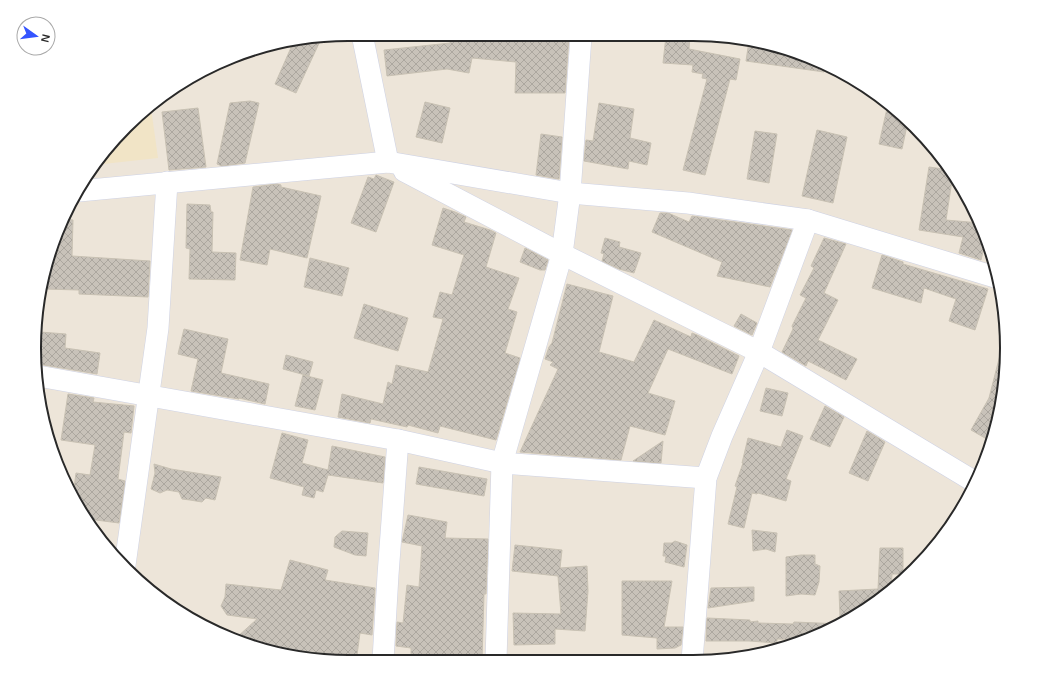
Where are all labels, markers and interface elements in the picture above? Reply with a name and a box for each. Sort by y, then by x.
north arrow [16,16,56,56]
text: N [39,33,52,44]

